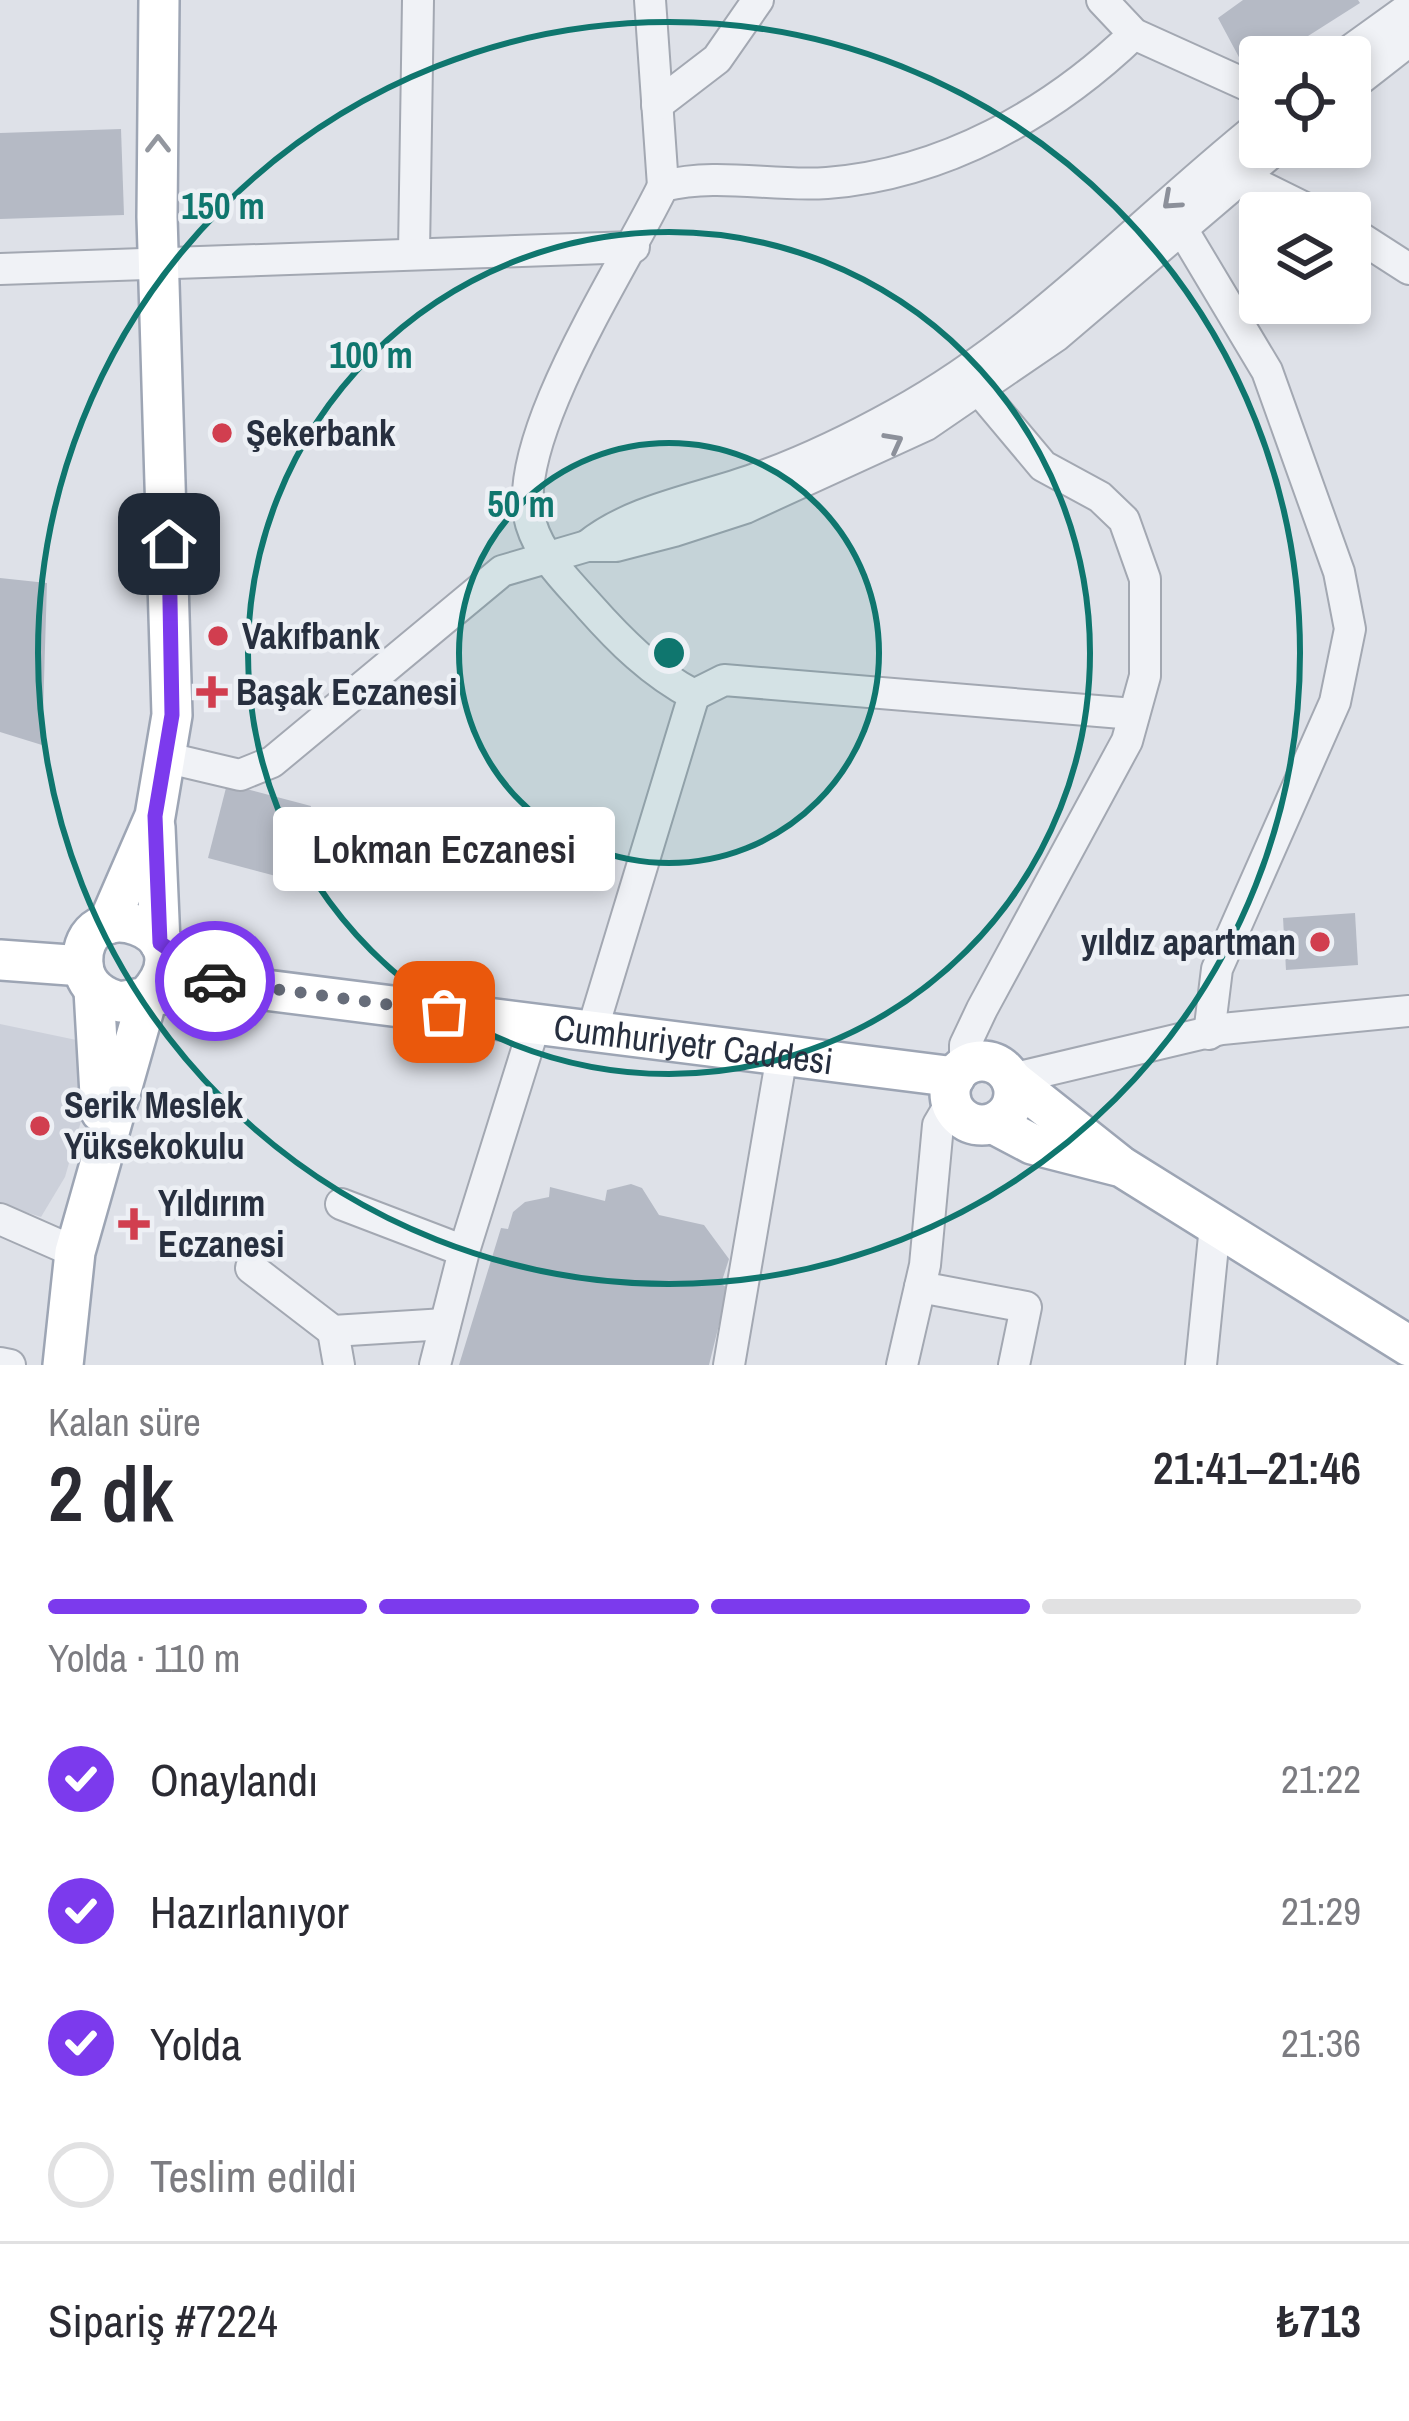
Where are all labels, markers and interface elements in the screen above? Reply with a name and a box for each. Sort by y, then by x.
map controls [1239,36,1371,324]
button: locate [1239,36,1371,168]
one-way arrow [145,134,171,152]
text: 150 m [181,182,265,230]
one-way arrow [1164,187,1185,208]
button: layers [1239,192,1371,324]
text: 100 m [329,331,413,379]
place label: Şekerbank [246,409,396,457]
marker: Şekerbank [209,420,235,446]
one-way arrow [882,433,903,456]
text: 50 m [487,480,555,528]
pin [118,493,220,595]
icon: home [136,511,202,577]
place label: Vakıfbank [242,612,380,660]
marker: Vakıfbank [205,623,231,649]
centre of rings [648,632,690,674]
place label: Başak Eczanesi [236,668,458,716]
marker: Başak Eczanesi [199,679,225,705]
callout: Lokman Eczanesi [273,808,615,892]
text: Lokman Eczanesi [312,823,576,875]
place label: yıldız apartman [1081,918,1296,966]
courier [155,921,275,1041]
marker: yıldız apartman [1307,929,1333,955]
icon: car [182,948,248,1014]
pin [393,961,495,1063]
icon: bag [411,979,477,1045]
street label: Cumhuriyetr Caddesi [551,1003,836,1085]
place label: Serik Meslek Yüksekokulu [64,1081,245,1170]
marker: Serik Meslek Yüksekokulu [27,1113,53,1139]
place label: Yıldırım Eczanesi [158,1179,284,1268]
marker: Yıldırım Eczanesi [121,1211,147,1237]
text: Kalan süre [48,1396,201,1448]
text: 21:41–21:46 [1153,1437,1361,1498]
text: 2 dk [48,1440,174,1545]
text: Yolda · 110 m [48,1632,240,1684]
icon: check [48,1746,114,1812]
text: Onaylandı [150,1749,318,1810]
text: 21:22 [1281,1753,1361,1805]
icon: check [48,1878,114,1944]
text: Hazırlanıyor [150,1881,349,1942]
text: 21:29 [1281,1885,1361,1937]
icon: check [48,2010,114,2076]
text: Yolda [150,2013,241,2074]
text: 21:36 [1281,2017,1361,2069]
text: Teslim edildi [150,2145,357,2206]
text: Sipariş #7224 [48,2290,278,2351]
text: ₺713 [1277,2290,1361,2351]

